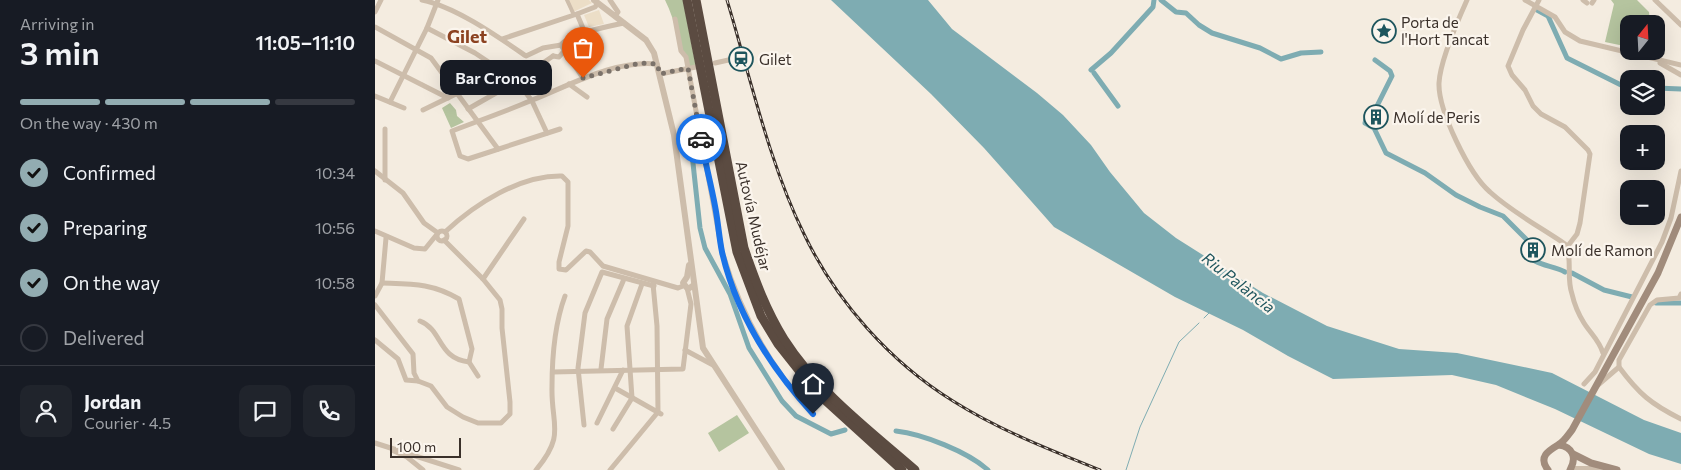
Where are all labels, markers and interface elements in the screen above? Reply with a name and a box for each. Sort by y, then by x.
place label: Porta de l'Hort Tancat [1401,13,1489,48]
text: Arriving in [20,14,94,33]
north arrow [1620,15,1665,60]
map controls [1620,15,1665,225]
place icon: Porta de l'Hort Tancat [1371,18,1397,44]
district label: Gilet [447,25,487,47]
pin [562,27,604,78]
text: 11:05–11:10 [255,31,355,54]
text: 3 min [20,32,100,72]
icon: bag [569,34,597,62]
station icon: Gilet [728,46,754,72]
place label: Gilet [759,50,792,68]
callout: Bar Cronos [441,60,553,96]
text: Bar Cronos [455,68,537,87]
button: layers [1620,70,1665,115]
building icon: Molí de Peris [1363,104,1389,130]
place label: Molí de Peris [1393,108,1480,126]
text: On the way · 430 m [20,113,158,132]
courier [676,114,726,164]
icon: car [687,125,715,153]
button: + [1620,125,1665,170]
icon: check [20,159,48,187]
street label: Autovía Mudéjar [733,159,775,273]
text: Confirmed [63,161,156,184]
text: 10:34 [315,163,355,182]
button: − [1620,180,1665,225]
icon: check [20,214,48,242]
text: Preparing [63,216,147,239]
text: 10:56 [315,218,355,237]
building icon: Molí de Ramon [1520,237,1546,263]
place label: Molí de Ramon [1551,241,1653,259]
water label: Riu Palància [1199,248,1279,316]
icon: check [20,269,48,297]
text: On the way [63,271,160,294]
text: 10:58 [315,273,355,292]
text: Delivered [63,326,144,349]
pin [792,363,834,414]
icon: home [799,370,827,398]
button: person [20,385,72,437]
button: chat [239,385,291,437]
button: phone [303,385,355,437]
text: Jordan [84,390,141,413]
text: Courier · 4.5 [84,413,171,432]
scale bar [390,435,461,458]
text: 100 m [397,438,436,455]

